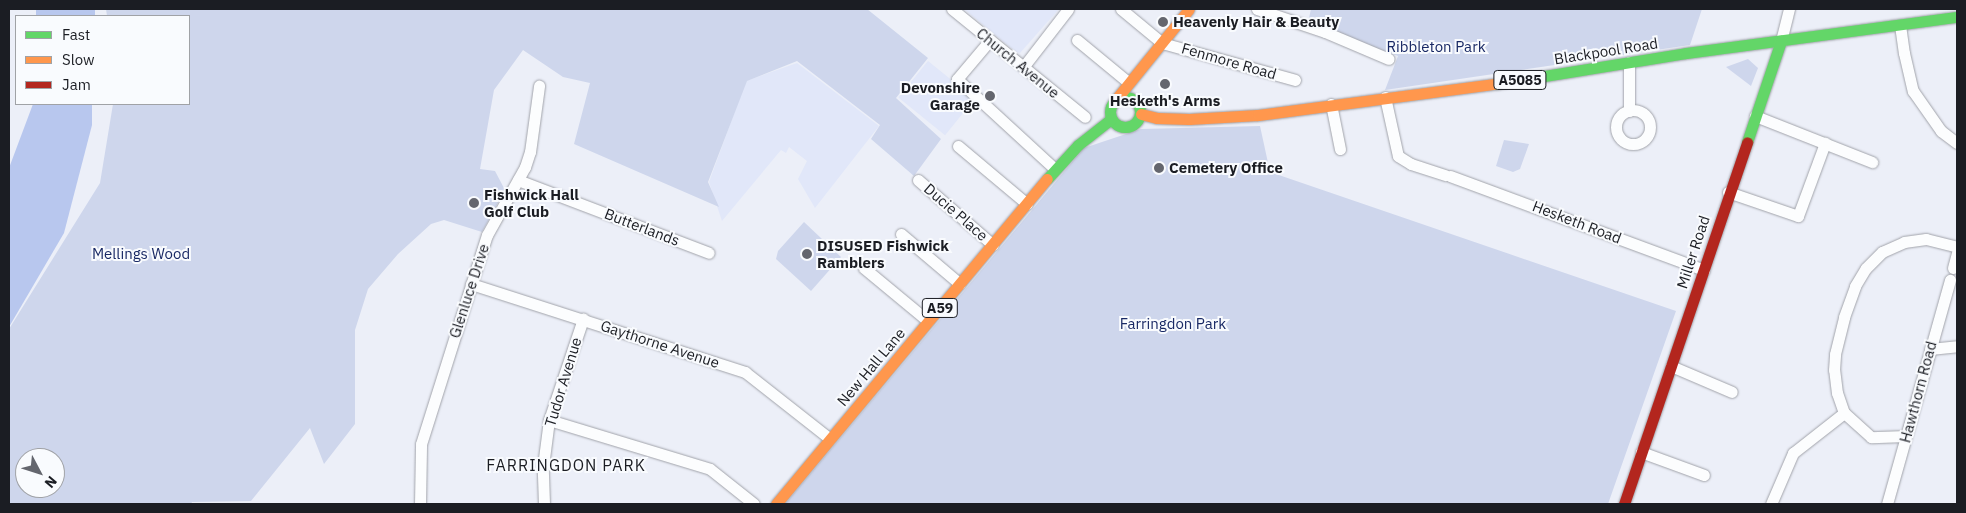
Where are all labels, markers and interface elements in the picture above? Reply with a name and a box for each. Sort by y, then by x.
place label: Heavenly Hair & Beauty [1173,13,1339,31]
legend [15,15,190,105]
marker: Heavenly Hair & Beauty [1157,16,1169,28]
street label: Church Avenue [973,24,1063,102]
text: Fast [62,25,90,44]
street label: Blackpool Road [1553,34,1659,68]
park label: Ribbleton Park [1386,38,1486,56]
street label: Fenmore Road [1179,39,1279,83]
text: Slow [62,50,95,69]
road number: A5085 [1492,68,1548,92]
text: Jam [62,75,91,94]
place label: Devonshire Garage [901,78,980,113]
marker: Hesketh's Arms [1159,78,1171,90]
marker: Devonshire Garage [984,90,996,102]
place label: Hesketh's Arms [1110,92,1220,110]
place label: Cemetery Office [1169,159,1283,177]
marker: Cemetery Office [1153,162,1165,174]
street label: Ducie Place [920,179,992,245]
place label: Fishwick Hall Golf Club [484,185,579,220]
marker: Fishwick Hall Golf Club [468,197,480,209]
street label: Hesketh Road [1530,197,1624,247]
street label: Butterlands [602,204,682,250]
street label: Miller Road [1673,213,1713,291]
place label: DISUSED Fishwick Ramblers [817,236,949,271]
street label: Glenluce Drive [445,242,493,340]
park label: Mellings Wood [92,245,190,263]
marker: DISUSED Fishwick Ramblers [801,248,813,260]
road number: A59 [921,296,959,320]
park label: Farringdon Park [1120,315,1226,333]
street label: Gaythorne Avenue [598,316,722,372]
street label: New Hall Lane [833,324,909,410]
street label: Tudor Avenue [541,335,585,429]
street label: Hawthorn Road [1896,339,1940,445]
north arrow [15,448,65,498]
district label: FARRINGDON PARK [484,455,648,475]
text: N [41,472,61,492]

